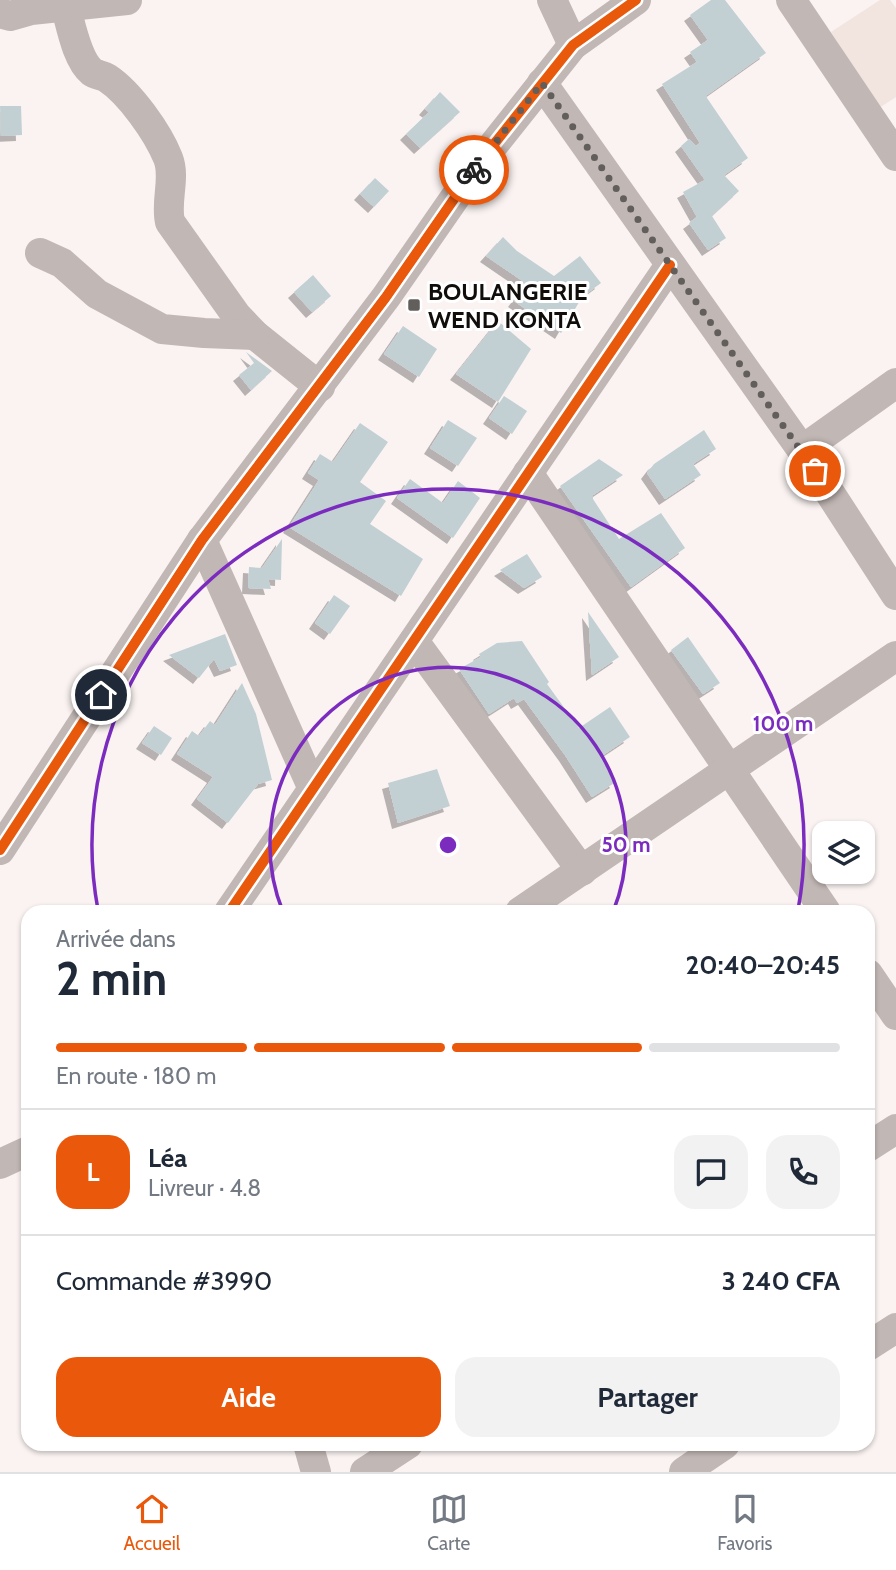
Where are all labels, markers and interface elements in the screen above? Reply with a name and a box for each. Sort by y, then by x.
courier [439,135,509,205]
icon: bike [455,151,493,189]
place label: BOULANGERIE WEND KONTA [428,277,587,334]
marker: BOULANGERIE WEND KONTA [406,297,422,313]
pin [785,441,845,501]
icon: bag [796,452,834,490]
pin [71,665,131,725]
icon: home [82,676,120,714]
text: 100 m [753,711,813,736]
map controls [812,821,875,884]
button: layers [812,821,875,884]
text: 50 m [601,832,651,857]
centre of rings [436,833,460,857]
text: Arrivée dans [56,925,176,953]
text: 20:40–20:45 [686,949,840,981]
text: 2 min [56,951,167,1007]
text: En route · 180 m [56,1062,216,1090]
button: chat [674,1135,748,1209]
button: phone [766,1135,840,1209]
text: Léa [148,1142,187,1174]
text: L [86,1156,100,1188]
text: Livreur · 4.8 [148,1174,261,1202]
text: Commande #3990 [56,1265,272,1297]
text: 3 240 CFA [722,1265,840,1297]
button: Aide [56,1357,441,1437]
button: Partager [455,1357,840,1437]
tab: Accueil [124,1490,180,1555]
tab: Carte [427,1490,470,1555]
tab: Favoris [717,1490,772,1555]

